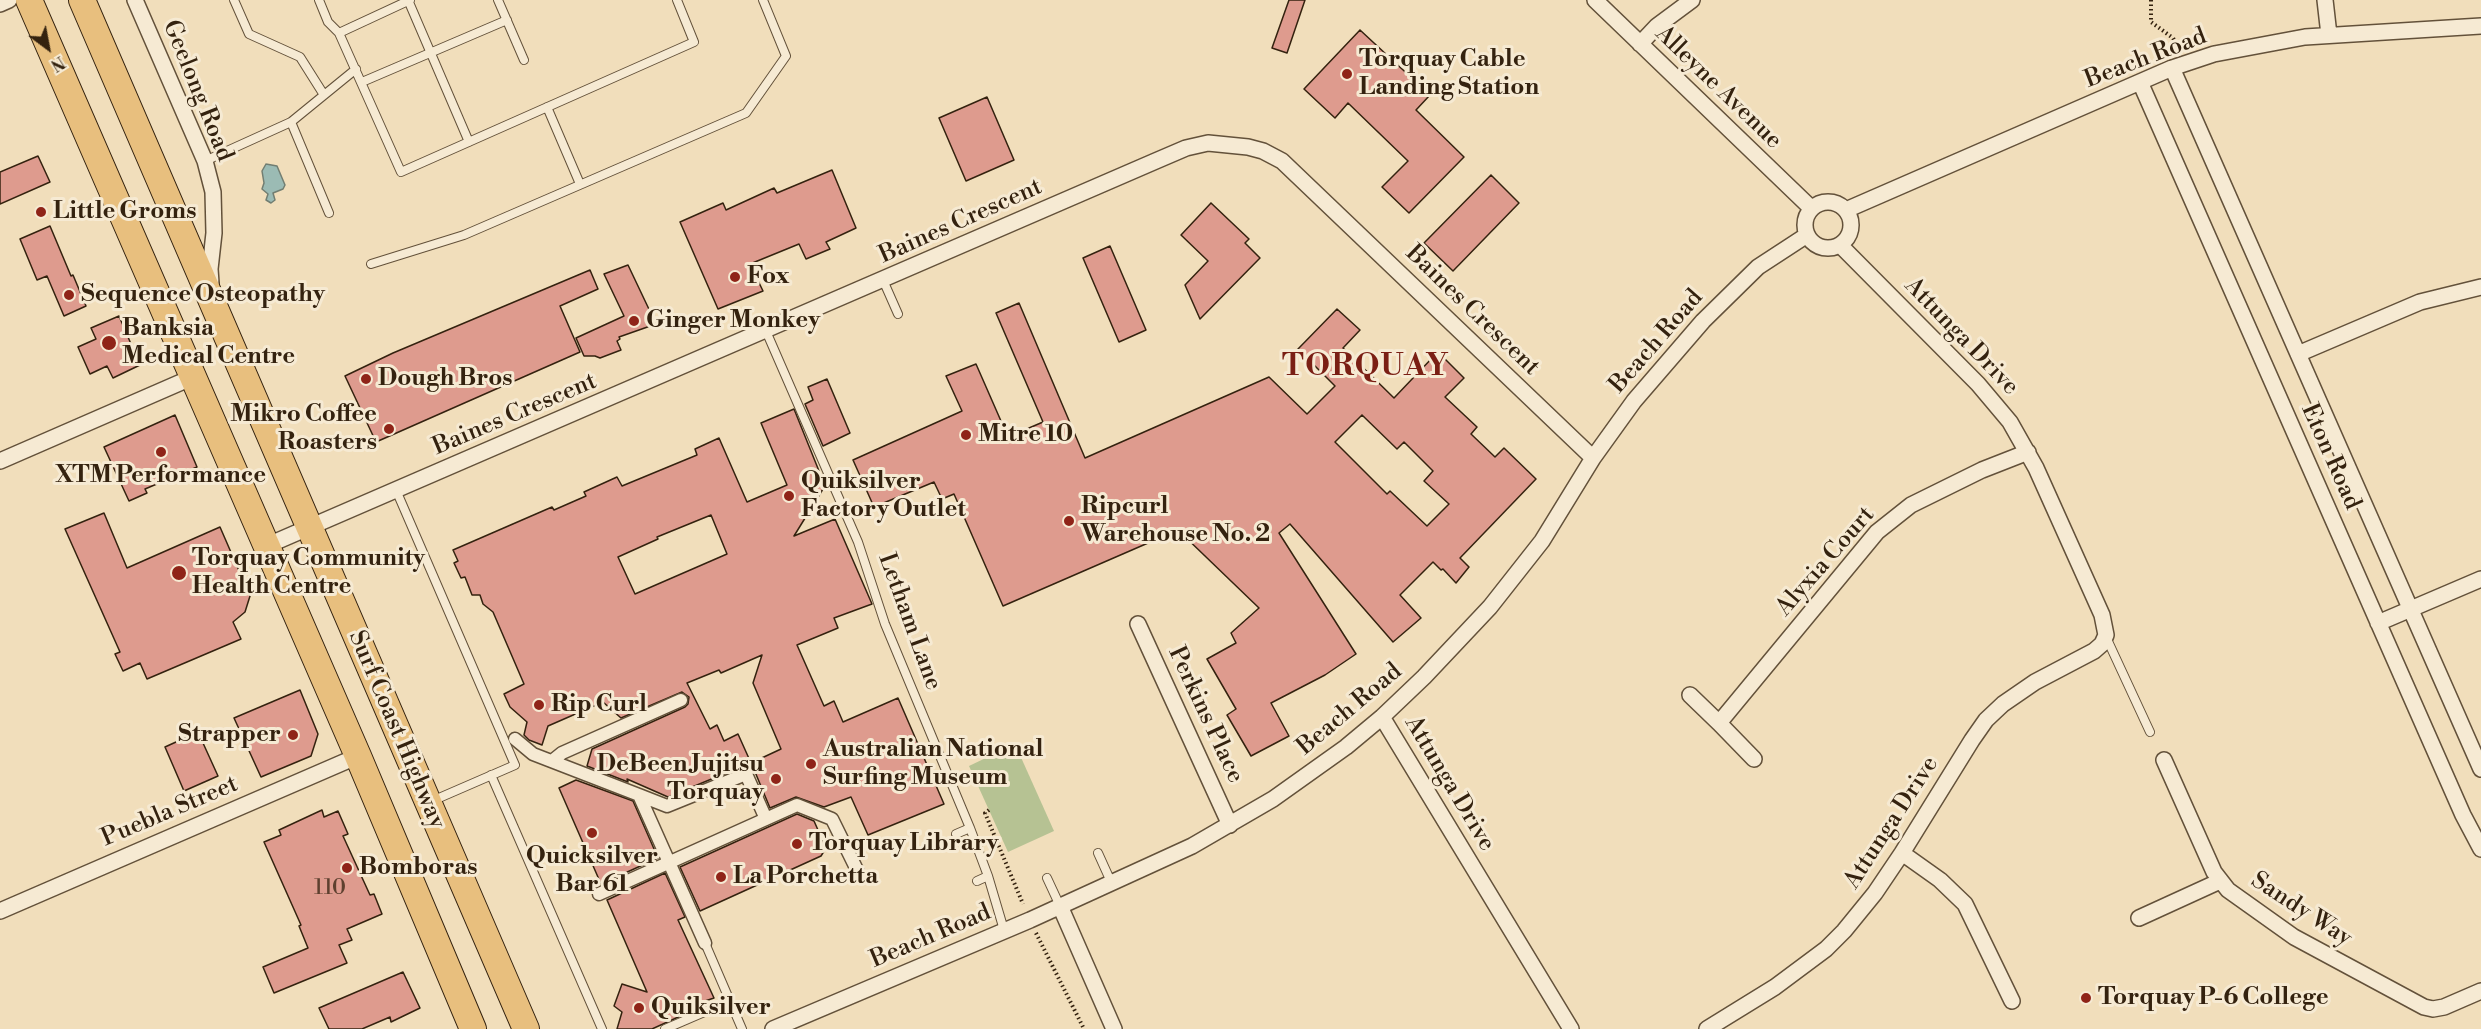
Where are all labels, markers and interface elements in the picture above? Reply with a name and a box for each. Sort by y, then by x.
street label: Geelong Road [156,16,238,166]
north arrow [18,18,78,78]
street label: Alleyne Avenue [1649,20,1787,156]
street label: Beach Road [2081,23,2211,95]
place label: Torquay Cable Landing Station [1359,46,1539,102]
text: N [47,51,68,75]
marker: Torquay Cable Landing Station [1340,67,1354,81]
street label: Baines Crescent [875,173,1047,271]
place label: Little Groms [53,198,196,226]
marker: Little Groms [34,205,48,219]
street label: Baines Crescent [1399,240,1545,382]
place label: Fox [747,263,789,291]
marker: Fox [728,270,742,284]
street label: Attunga Drive [1898,272,2024,402]
place label: Sequence Osteopathy [81,281,325,309]
street label: Beach Road [1604,284,1710,400]
marker: Sequence Osteopathy [62,288,76,302]
place label: Ginger Monkey [646,307,820,335]
marker: Ginger Monkey [627,314,641,328]
place label: Banksia Medical Centre [122,315,295,371]
marker: Banksia Medical Centre [100,334,118,352]
district label: TORQUAY [1282,350,1450,386]
place label: Dough Bros [378,365,513,393]
street label: Baines Crescent [429,368,601,462]
marker: Dough Bros [359,372,373,386]
street label: Eton Road [2294,399,2366,515]
place label: Mikro Coffee Roasters [230,401,377,457]
place label: Mitre 10 [978,421,1073,449]
marker: Mikro Coffee Roasters [382,422,396,436]
marker: Mitre 10 [959,428,973,442]
marker: XTM Performance [154,445,168,459]
place label: XTM Performance [56,462,266,490]
place label: Quiksilver Factory Outlet [801,468,966,524]
marker: Quiksilver Factory Outlet [782,489,796,503]
place label: Ripcurl Warehouse No. 2 [1081,493,1270,549]
street label: Alyxia Court [1771,501,1881,623]
marker: Ripcurl Warehouse No. 2 [1062,514,1076,528]
place label: Torquay Community Health Centre [192,545,425,601]
street label: Letham Lane [871,550,947,694]
marker: Torquay Community Health Centre [170,564,188,582]
street label: Surf Coast Highway [341,627,451,833]
street label: Perkins Place [1161,642,1249,788]
street label: Beach Road [1292,658,1408,762]
place label: Rip Curl [551,691,647,719]
marker: Rip Curl [532,698,546,712]
street label: Attunga Drive [1397,711,1501,857]
place label: Strapper [178,721,281,749]
marker: Strapper [286,728,300,742]
place label: Australian National Surfing Museum [823,736,1043,792]
place label: DeBeen Jujitsu Torquay [597,751,764,807]
street label: Attunga Drive [1839,751,1945,895]
marker: Australian National Surfing Museum [804,757,818,771]
street label: Puebla Street [97,770,243,854]
marker: DeBeen Jujitsu Torquay [769,772,783,786]
marker: Quicksilver Bar 61 [585,826,599,840]
place label: Torquay Library [809,830,999,858]
marker: Torquay Library [790,837,804,851]
place label: Quicksilver Bar 61 [526,843,658,899]
place label: Bomboras [359,854,477,882]
marker: Bomboras [340,861,354,875]
place label: La Porchetta [733,863,878,891]
street label: Sandy Way [2245,867,2357,953]
marker: La Porchetta [714,870,728,884]
house number: 110 [314,876,346,902]
street label: Beach Road [866,899,996,975]
place label: Torquay P-6 College [2098,984,2329,1012]
marker: Torquay P-6 College [2079,991,2093,1005]
place label: Quiksilver [651,994,771,1022]
marker: Quiksilver [632,1001,646,1015]

